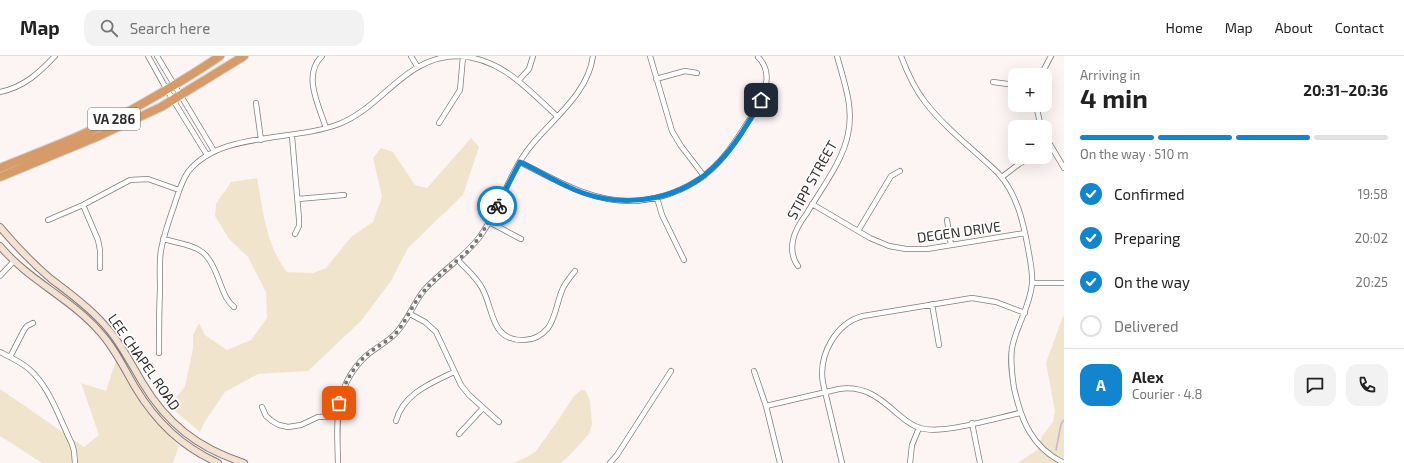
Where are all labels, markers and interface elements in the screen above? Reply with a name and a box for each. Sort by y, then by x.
search box [84,10,364,46]
text: Map [20,16,60,39]
icon: search [98,17,120,39]
text: Search here [130,19,210,37]
text: Home [1166,19,1203,36]
text: Map [1225,19,1253,36]
text: About [1275,19,1313,36]
text: Contact [1335,19,1384,36]
text: Arriving in [1080,67,1140,83]
map controls [1008,68,1052,164]
button: + [1008,68,1052,112]
text: 20:31–20:36 [1303,81,1388,99]
text: 4 min [1080,82,1148,113]
pin [744,83,778,117]
icon: home [750,89,772,111]
road number: VA 286 [88,108,140,130]
button: − [1008,120,1052,164]
street label: STIPP STREET [783,137,840,222]
text: On the way · 510 m [1080,146,1189,162]
icon: check [1080,183,1102,205]
text: Confirmed [1114,185,1185,203]
courier [477,186,517,226]
text: 19:58 [1357,186,1388,202]
icon: bike [486,195,508,217]
street label: DEGEN DRIVE [916,217,1002,246]
icon: check [1080,227,1102,249]
text: Preparing [1114,229,1180,247]
text: 20:02 [1355,230,1388,246]
icon: check [1080,271,1102,293]
text: On the way [1114,273,1190,291]
text: 20:25 [1356,274,1388,290]
street label: LEE CHAPEL ROAD [105,310,184,413]
text: Delivered [1114,317,1179,335]
button: chat [1294,364,1336,406]
button: phone [1346,364,1388,406]
text: Alex [1132,368,1164,386]
text: A [1096,376,1106,394]
pin [322,386,356,420]
text: Courier · 4.8 [1132,386,1202,402]
icon: bag [328,392,350,414]

